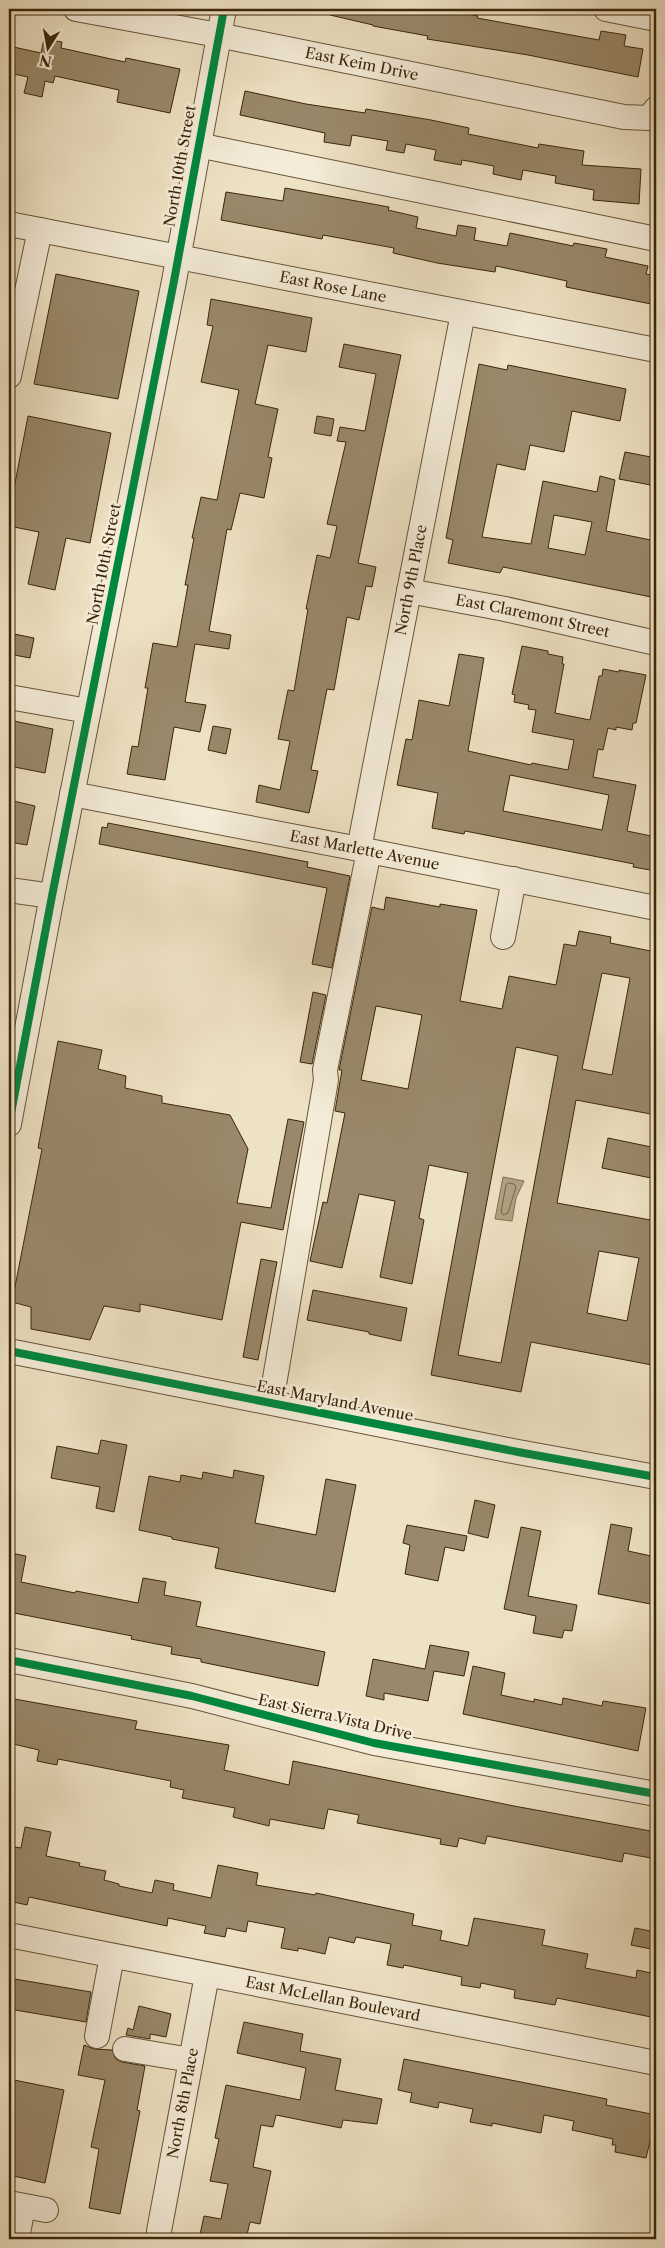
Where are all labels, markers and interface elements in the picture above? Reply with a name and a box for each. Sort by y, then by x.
north arrow [22,22,72,72]
street label: East Keim Drive [303,43,420,84]
text: N [38,51,53,71]
street label: North 10th Street [159,103,200,228]
street label: East Rose Lane [278,267,388,306]
street label: North 10th Street [82,501,125,626]
street label: North 9th Place [391,523,431,637]
street label: East Claremont Street [454,590,612,641]
street label: East Marlette Avenue [288,826,441,874]
street label: East Maryland Avenue [255,1376,415,1425]
street label: East Sierra Vista Drive [256,1690,414,1743]
street label: East McLellan Boulevard [244,1972,422,2025]
street label: North 8th Place [163,2046,202,2160]

